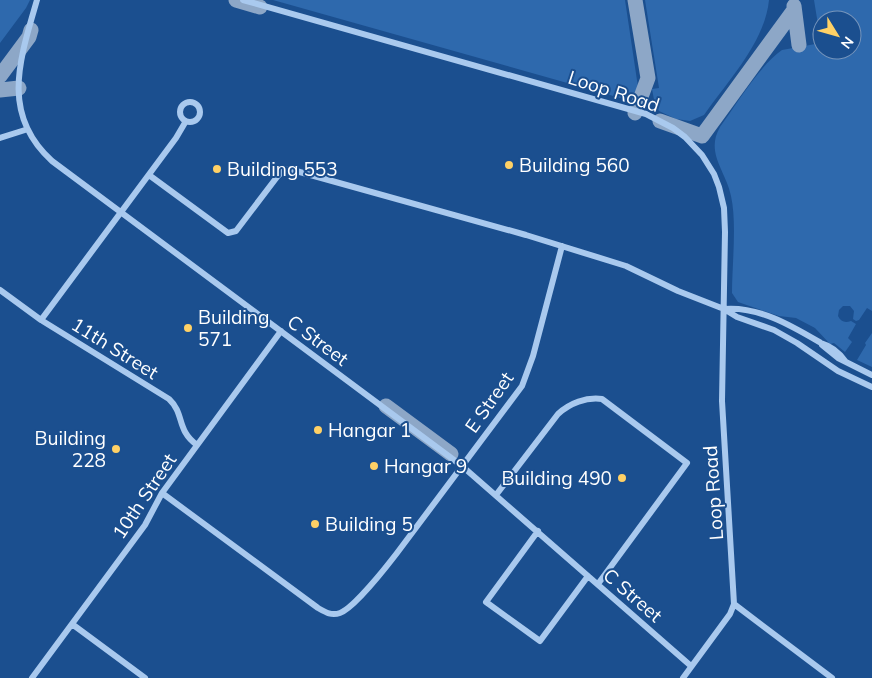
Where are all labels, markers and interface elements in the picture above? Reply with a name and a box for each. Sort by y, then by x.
north arrow [812,10,862,60]
text: N [837,33,858,52]
street label: Loop Road [565,65,663,117]
place label: Building 560 [519,153,630,177]
place label: Building 553 [227,157,338,181]
marker: Building 560 [503,159,515,171]
marker: Building 553 [211,163,223,175]
place label: Building 571 [198,305,269,351]
street label: C Street [283,309,354,371]
street label: 11th Street [67,312,163,384]
marker: Building 571 [182,322,194,334]
street label: E Street [459,367,519,437]
place label: Hangar 1 [328,418,411,442]
marker: Hangar 1 [312,424,324,436]
place label: Building 228 [35,426,106,472]
marker: Building 228 [110,443,122,455]
street label: Loop Road [698,445,728,541]
street label: 10th Street [107,448,182,543]
place label: Hangar 9 [384,454,467,478]
marker: Hangar 9 [368,460,380,472]
place label: Building 490 [501,466,612,490]
marker: Building 490 [616,472,628,484]
place label: Building 5 [325,512,413,536]
marker: Building 5 [309,518,321,530]
street label: C Street [599,563,668,627]

